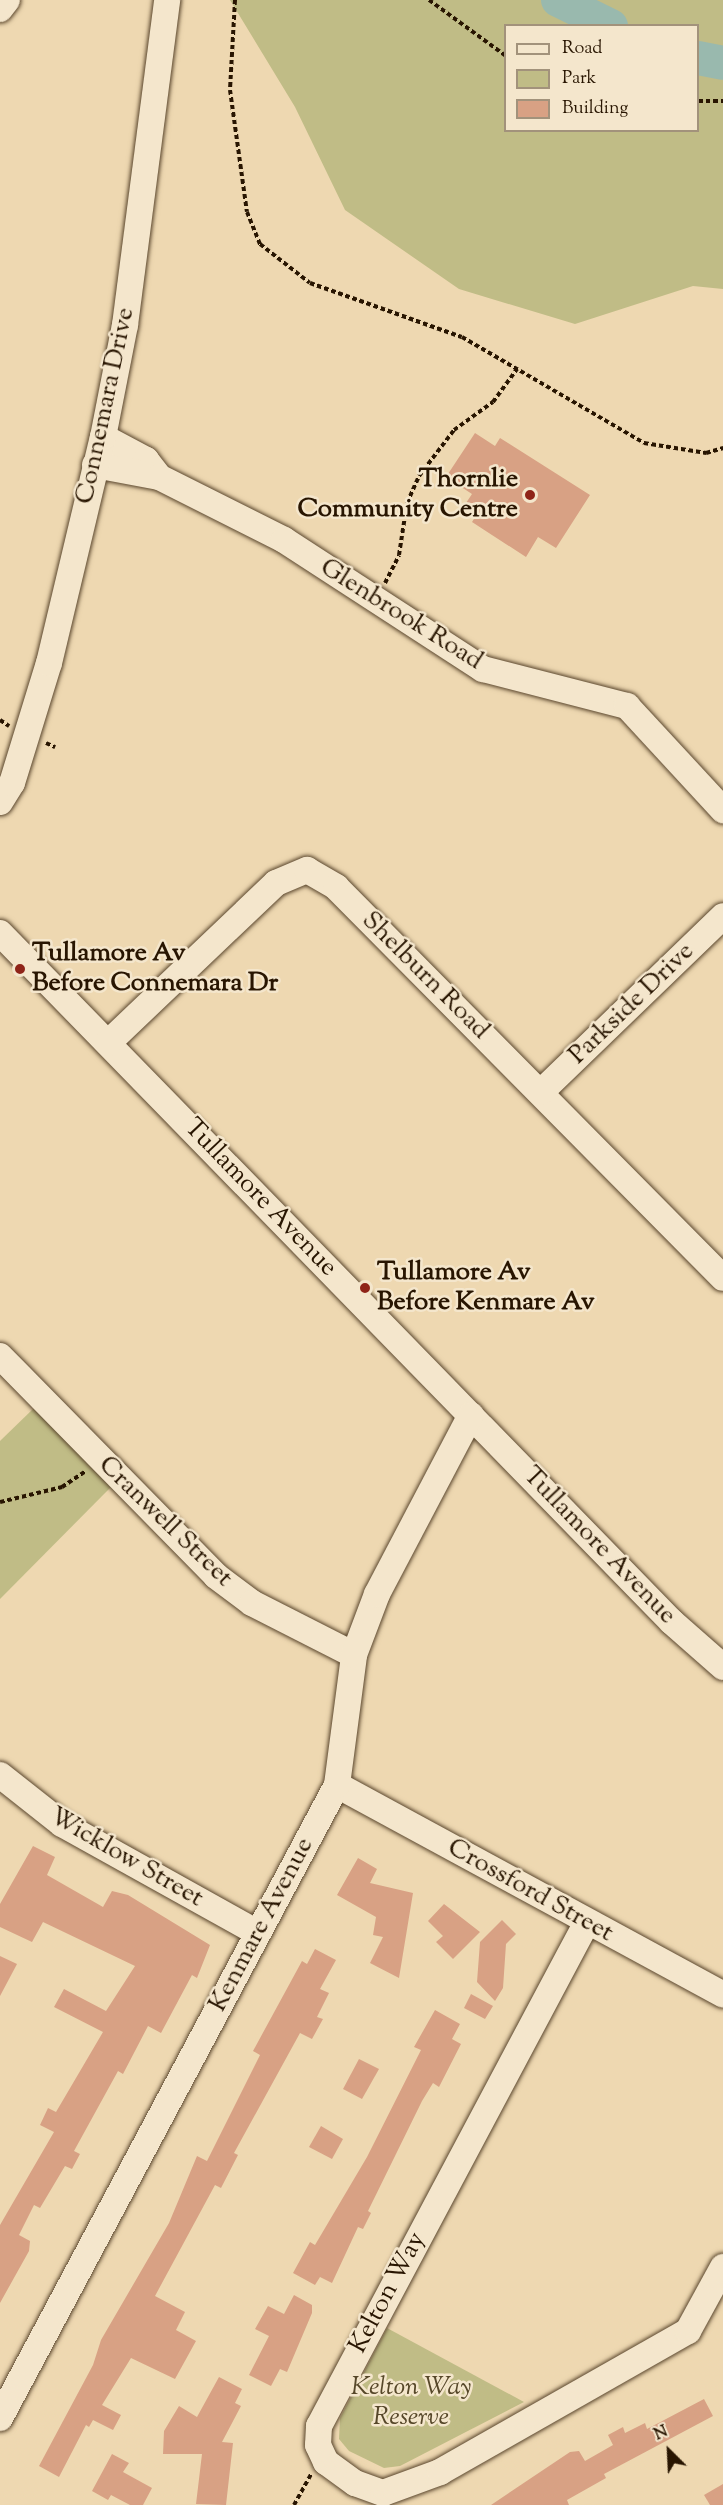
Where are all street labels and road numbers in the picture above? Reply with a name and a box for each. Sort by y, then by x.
street label: Connemara Drive [70,305,142,507]
street label: Glenbrook Road [314,553,488,677]
street label: Shelburn Road [354,905,496,1047]
street label: Parkside Drive [563,937,701,1071]
street label: Tullamore Avenue [177,1113,343,1283]
street label: Cranwell Street [91,1450,239,1594]
street label: Tullamore Avenue [516,1461,682,1631]
street label: Wicklow Street [43,1801,209,1915]
street label: Kenmare Avenue [203,1833,321,2017]
street label: Crossford Street [442,1833,618,1949]
street label: Kelton Way [343,2227,433,2359]

